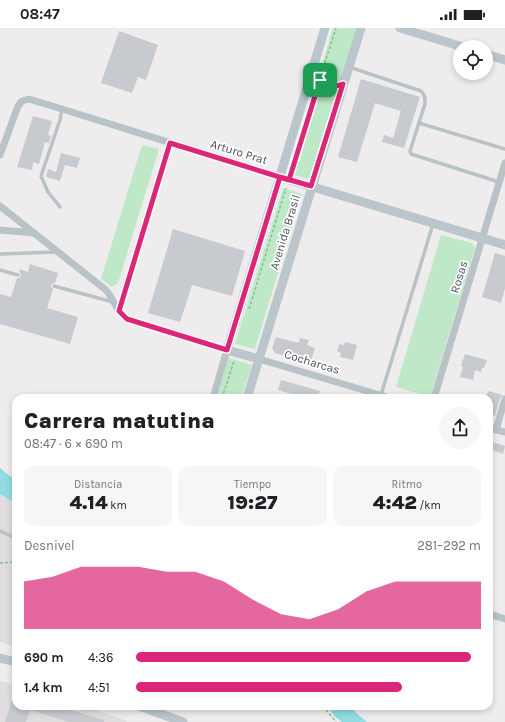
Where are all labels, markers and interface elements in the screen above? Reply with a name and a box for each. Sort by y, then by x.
text: 08:47 [20,5,60,23]
map controls [453,40,493,80]
button: locate [453,40,493,80]
pin [303,63,337,97]
icon: arrive [309,69,331,91]
street label: Arturo Prat [209,137,270,167]
street label: Avenida Brasil [267,193,303,271]
street label: Rosas [447,259,471,295]
street label: Cocharcas [283,347,341,377]
button: share [439,407,481,449]
text: Carrera matutina [24,408,215,434]
text: 08:47 · 6 × 690 m [24,436,123,451]
text: Distancia [74,478,122,491]
text: Tiempo [234,478,271,491]
text: Ritmo [392,478,422,491]
text: 4.14 [70,491,108,514]
text: 19:27 [228,491,277,514]
text: 4:42 [373,491,417,514]
text: km [108,499,127,512]
text: /km [417,499,441,512]
text: Desnivel [24,538,75,553]
text: 281–292 m [417,538,481,553]
text: 690 m [24,650,64,665]
text: 4:36 [88,650,113,665]
text: 1.4 km [24,680,62,695]
text: 4:51 [88,680,110,695]

